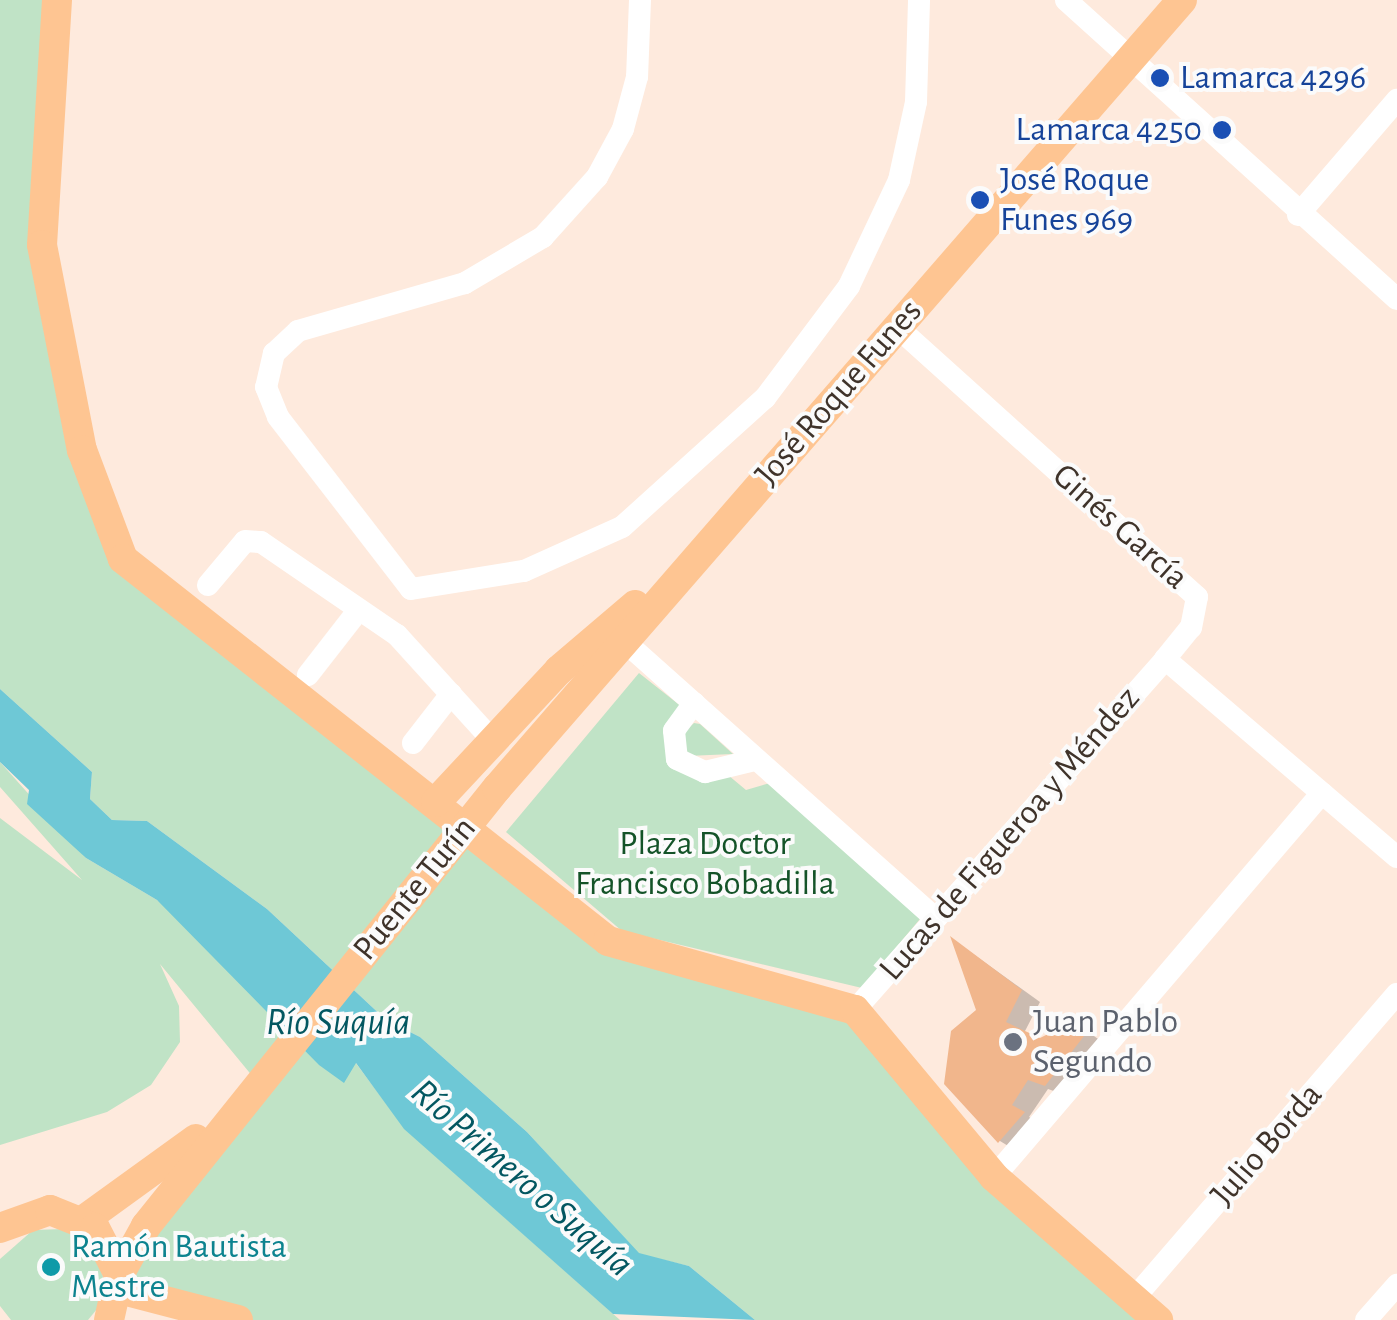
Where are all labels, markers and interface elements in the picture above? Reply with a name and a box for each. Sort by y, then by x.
place label: Lamarca 4296 [1180,57,1366,99]
marker: Lamarca 4296 [1149,67,1171,89]
place label: Lamarca 4250 [1016,109,1202,151]
marker: Lamarca 4250 [1211,119,1233,141]
place label: José Roque Funes 969 [1000,159,1149,241]
marker: José Roque Funes 969 [969,189,991,211]
street label: José Roque Funes [747,291,931,495]
street label: Ginés García [1043,455,1197,599]
street label: Lucas de Figueroa y Méndez [871,678,1149,990]
street label: Puente Turín [344,809,486,969]
park label: Plaza Doctor Francisco Bobadilla [575,823,835,905]
water label: Río Suquía [266,1001,410,1047]
place label: Juan Pablo Segundo [1033,1001,1178,1083]
marker: Juan Pablo Segundo [1002,1031,1024,1053]
water label: Río Primero o Suquía [401,1070,641,1288]
street label: Julio Borda [1202,1075,1332,1215]
place label: Ramón Bautista Mestre [71,1226,287,1308]
marker: Ramón Bautista Mestre [40,1256,62,1278]

